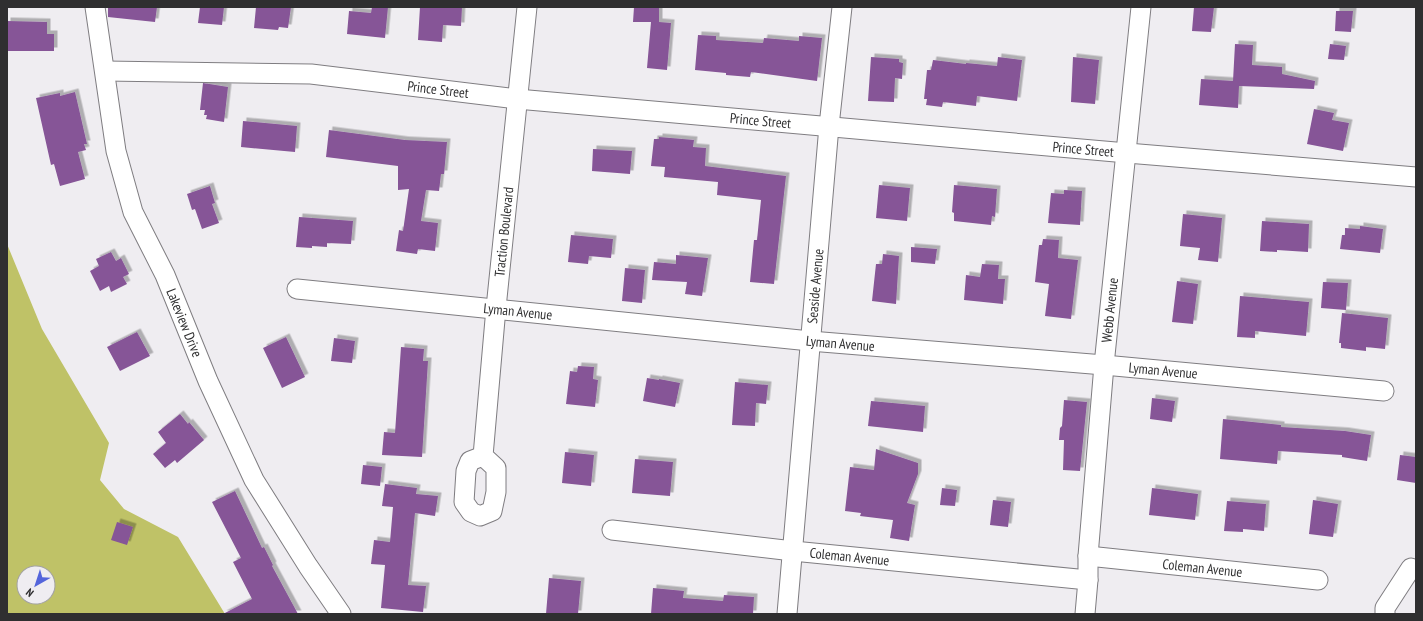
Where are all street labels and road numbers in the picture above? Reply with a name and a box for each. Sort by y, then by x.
street label: Prince Street [406,77,470,102]
street label: Prince Street [729,109,792,132]
street label: Prince Street [1052,137,1115,161]
street label: Traction Boulevard [490,186,517,278]
street label: Seaside Avenue [803,248,827,324]
street label: Webb Avenue [1097,277,1122,343]
street label: Lakeview Drive [162,286,206,360]
street label: Lyman Avenue [483,299,553,324]
street label: Lyman Avenue [805,332,876,355]
street label: Lyman Avenue [1128,358,1199,383]
street label: Coleman Avenue [809,544,890,569]
street label: Coleman Avenue [1162,555,1243,581]

